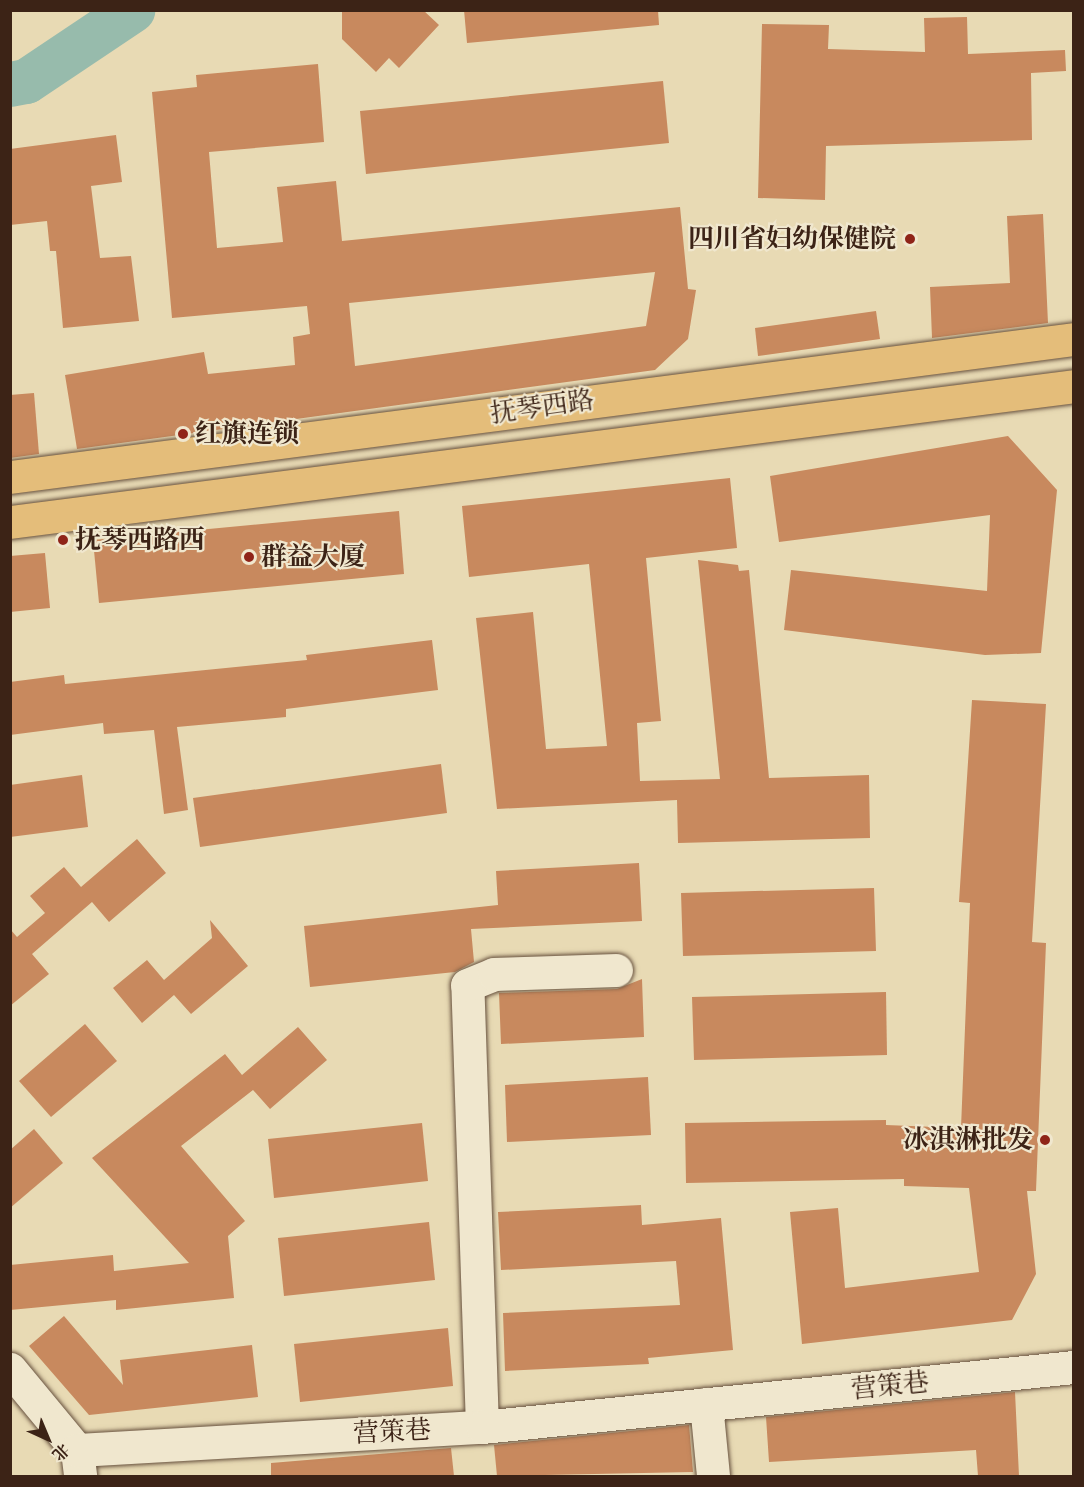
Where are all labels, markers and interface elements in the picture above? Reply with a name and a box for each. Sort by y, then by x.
place label: 四川省妇幼保健院 [688,223,896,255]
marker: 四川省妇幼保健院 [901,230,919,248]
street label: 抚琴西路 [488,384,596,430]
place label: 红旗连锁 [195,418,299,450]
marker: 红旗连锁 [176,427,190,441]
place label: 抚琴西路西 [75,524,205,556]
marker: 抚琴西路西 [56,533,70,547]
place label: 群益大厦 [261,541,365,573]
marker: 群益大厦 [242,550,256,564]
place label: 冰淇淋批发 [903,1124,1033,1156]
marker: 冰淇淋批发 [1038,1133,1052,1147]
street label: 营策巷 [850,1366,930,1406]
north arrow [18,1409,78,1469]
street label: 营策巷 [352,1414,432,1450]
text: 北 [47,1438,74,1465]

